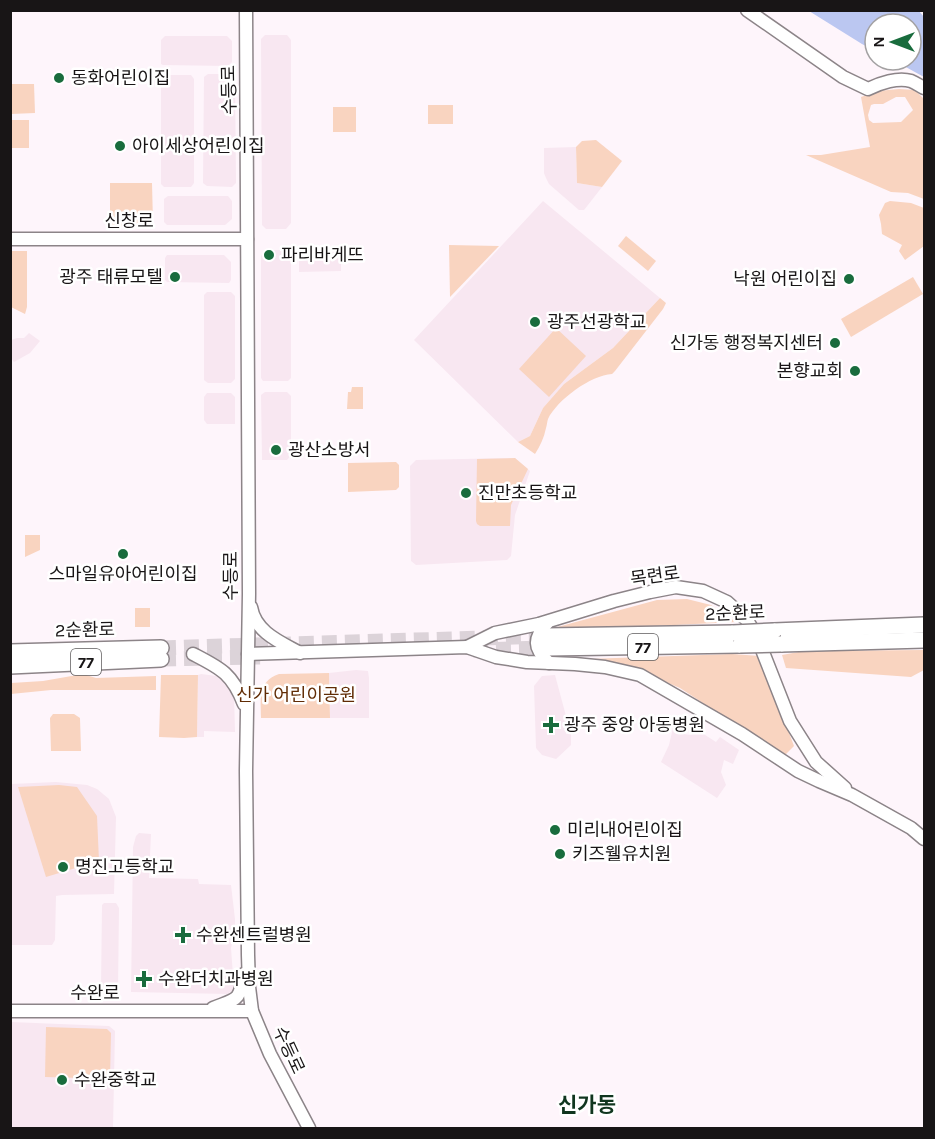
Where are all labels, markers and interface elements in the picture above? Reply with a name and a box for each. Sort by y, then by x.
north arrow [863,12,923,72]
text: N [869,36,888,48]
street label: 수등로 [218,65,240,115]
place label: 동화어린이집 [71,67,170,89]
marker: 동화어린이집 [52,71,66,85]
place label: 아이세상어린이집 [132,135,264,157]
marker: 아이세상어린이집 [113,139,127,153]
street label: 신창로 [104,210,154,232]
place label: 파리바게뜨 [281,244,364,266]
marker: 파리바게뜨 [262,248,276,262]
place label: 광주 태류모텔 [59,266,163,288]
place label: 낙원 어린이집 [733,268,837,290]
marker: 광주 태류모텔 [168,270,182,284]
marker: 낙원 어린이집 [842,272,856,286]
place label: 광주선광학교 [547,311,646,333]
marker: 광주선광학교 [528,315,542,329]
place label: 신가동 행정복지센터 [670,332,823,354]
marker: 신가동 행정복지센터 [828,336,842,350]
place label: 본향교회 [777,360,843,382]
marker: 본향교회 [848,364,862,378]
place label: 광산소방서 [288,439,371,461]
marker: 광산소방서 [269,443,283,457]
place label: 진만초등학교 [478,482,577,504]
marker: 진만초등학교 [459,486,473,500]
marker: 스마일유아어린이집 [116,547,130,561]
street label: 수등로 [220,551,242,601]
street label: 목련로 [629,562,681,590]
place label: 스마일유아어린이집 [48,563,198,585]
street label: 2순환로 [705,601,765,625]
street label: 2순환로 [55,618,115,642]
road number: 77 [628,634,658,660]
road number: 77 [71,649,101,675]
park label: 신가 어린이공원 [236,684,356,706]
place label: 광주 중앙 아동병원 [564,714,705,736]
marker: 광주 중앙 아동병원 [542,716,560,734]
place label: 미리내어린이집 [567,819,683,841]
marker: 미리내어린이집 [548,823,562,837]
place label: 키즈웰유치원 [572,843,671,865]
marker: 키즈웰유치원 [553,847,567,861]
place label: 명진고등학교 [75,856,174,878]
marker: 명진고등학교 [56,860,70,874]
place label: 수완센트럴병원 [196,924,312,946]
marker: 수완센트럴병원 [174,926,192,944]
place label: 수완더치과병원 [158,968,274,990]
marker: 수완더치과병원 [135,970,153,988]
street label: 수완로 [70,982,120,1004]
street label: 수등로 [269,1023,309,1077]
place label: 수완중학교 [74,1069,157,1091]
marker: 수완중학교 [55,1073,69,1087]
district label: 신가동 [558,1093,616,1117]

